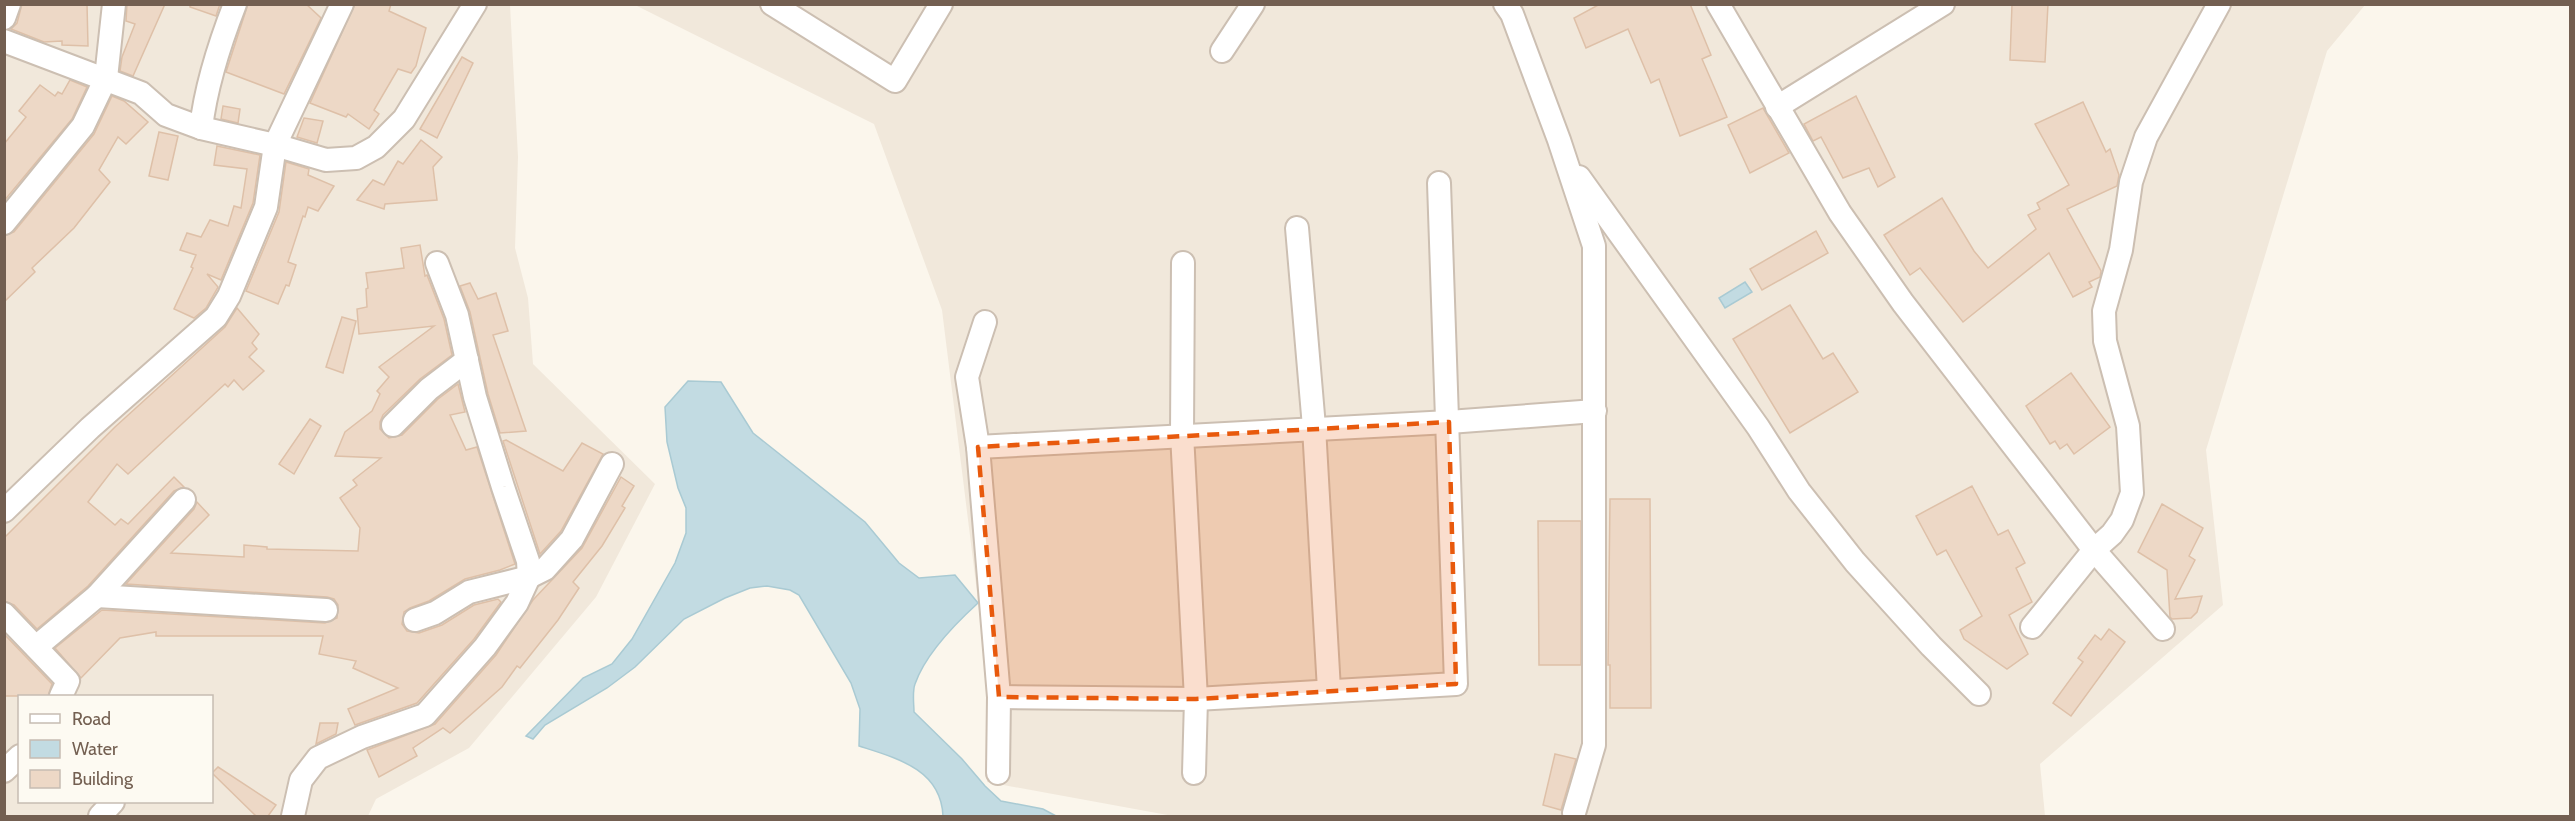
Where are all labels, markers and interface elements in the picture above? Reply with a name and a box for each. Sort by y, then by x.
legend [18,695,213,803]
text: Road [72,708,111,730]
text: Water [72,738,118,760]
text: Building [72,768,134,790]

